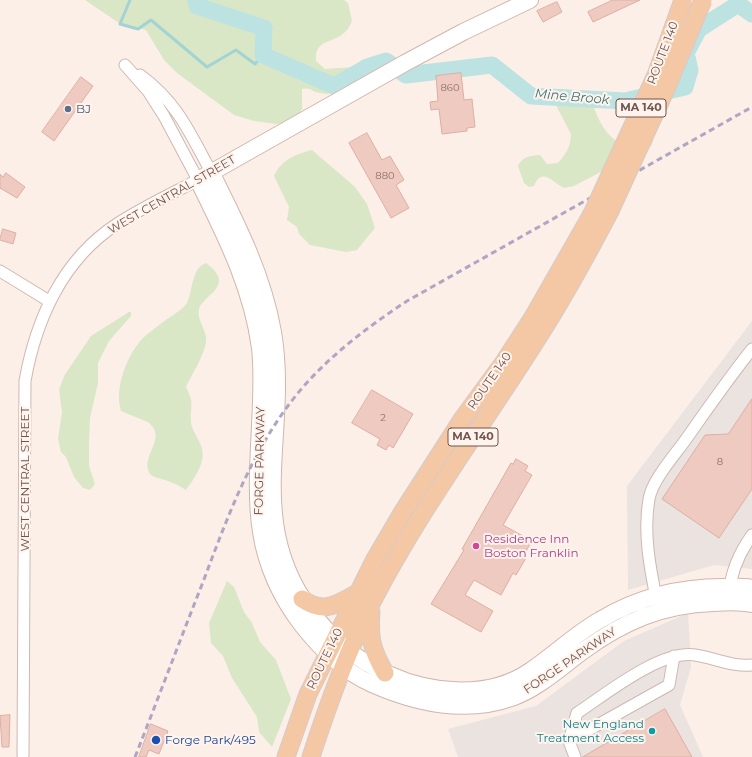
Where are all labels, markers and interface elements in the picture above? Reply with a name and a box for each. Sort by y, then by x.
street label: ROUTE 140 [644,19,682,87]
house number: 860 [440,82,460,94]
water label: Mine Brook [534,86,610,108]
road number: MA 140 [616,99,666,117]
place label: BJ [76,102,91,116]
marker: BJ [63,104,73,114]
street label: WEST CENTRAL STREET [106,153,238,237]
house number: 880 [375,170,395,182]
street label: ROUTE 140 [465,350,515,412]
street label: WEST CENTRAL STREET [18,407,32,551]
street label: FORGE PARKWAY [252,407,268,515]
house number: 2 [380,412,386,424]
road number: MA 140 [448,428,498,446]
house number: 8 [717,456,723,468]
place label: Residence Inn Boston Franklin [484,532,579,560]
marker: Residence Inn Boston Franklin [471,541,481,551]
street label: FORGE PARKWAY [521,625,619,697]
street label: ROUTE 140 [304,626,346,692]
place label: New England Treatment Access [537,717,644,745]
marker: New England Treatment Access [647,726,657,736]
place label: Forge Park/495 [165,733,256,747]
marker: Forge Park/495 [150,734,162,746]

